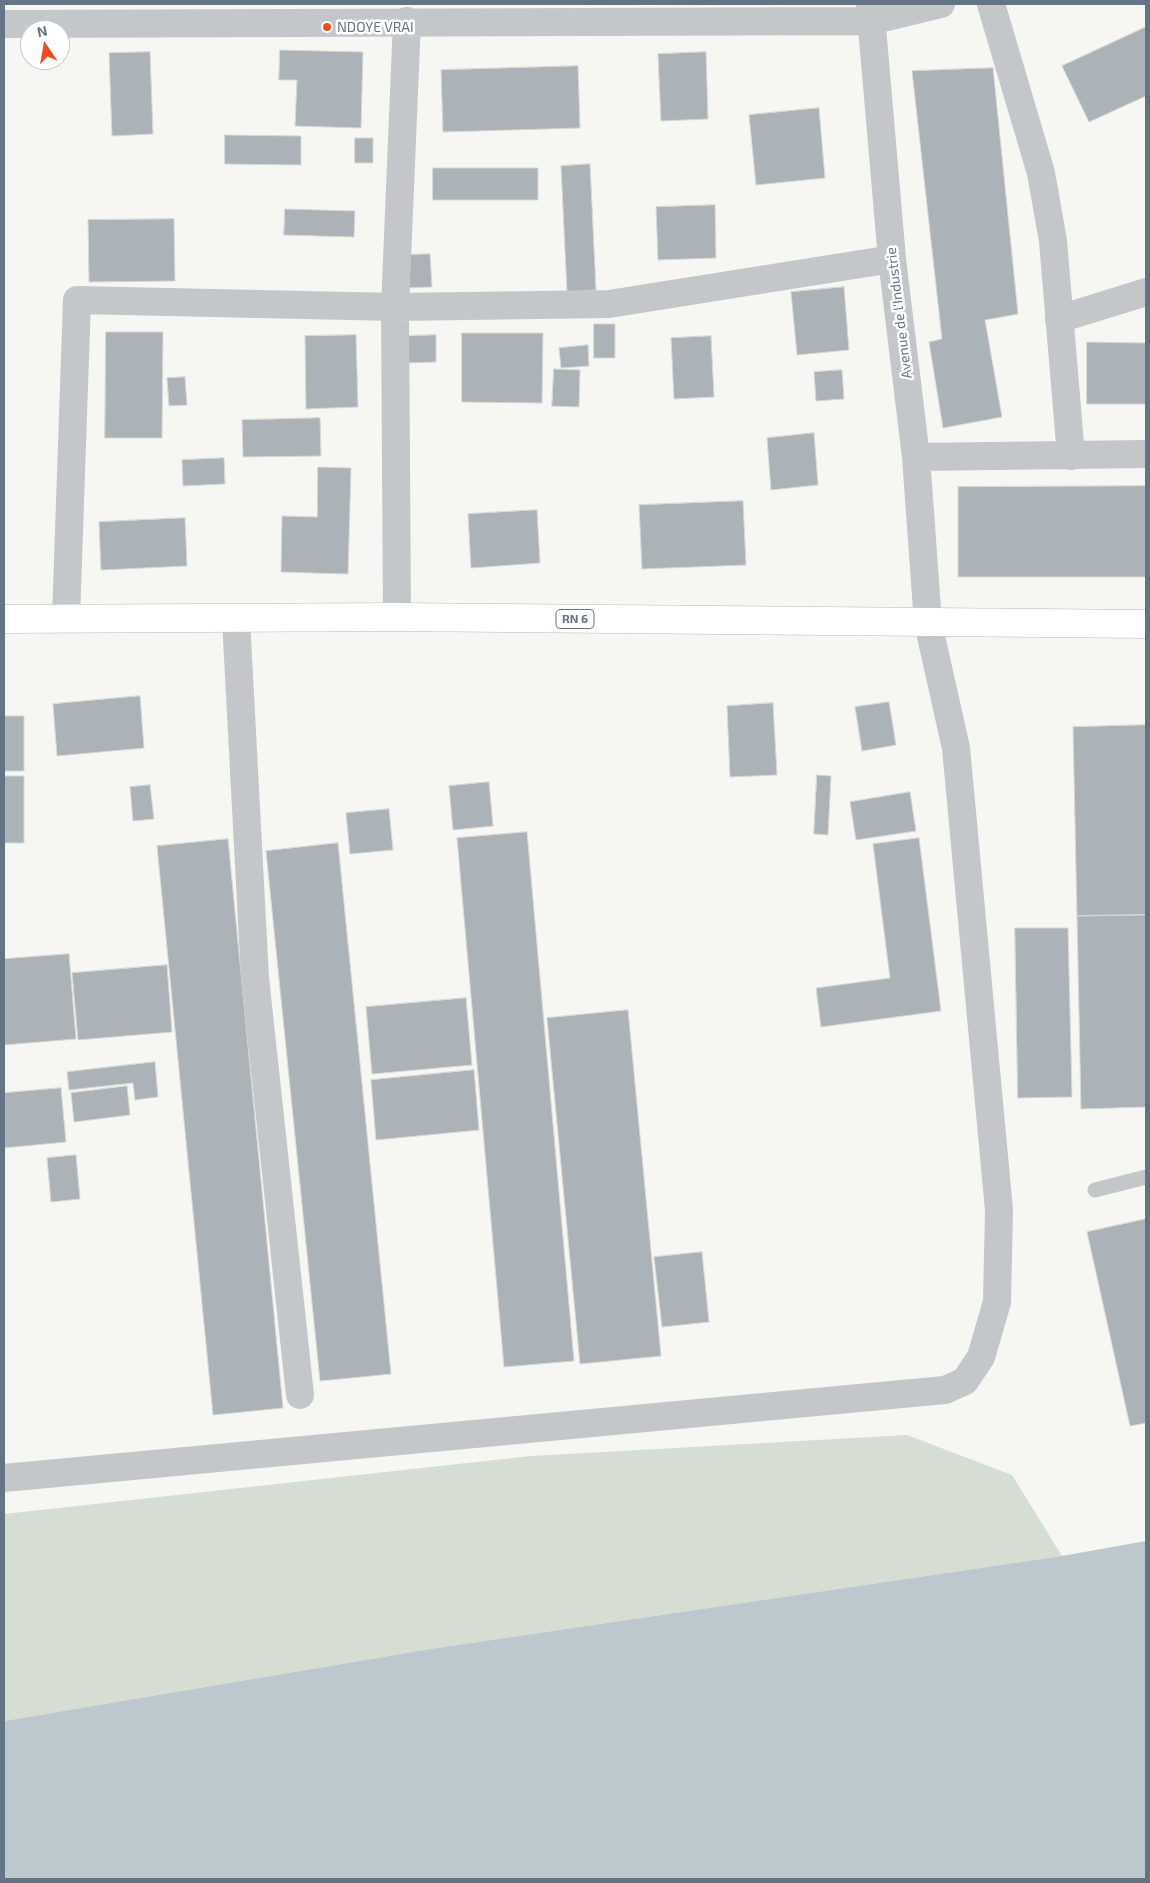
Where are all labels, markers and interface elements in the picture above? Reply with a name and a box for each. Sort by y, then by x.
place label: NDOYE VRAI [337,19,414,35]
north arrow [20,20,70,70]
text: N [35,21,49,40]
marker: NDOYE VRAI [321,21,333,33]
street label: Avenue de l'Industrie [883,246,915,380]
road number: RN 6 [556,610,594,628]

